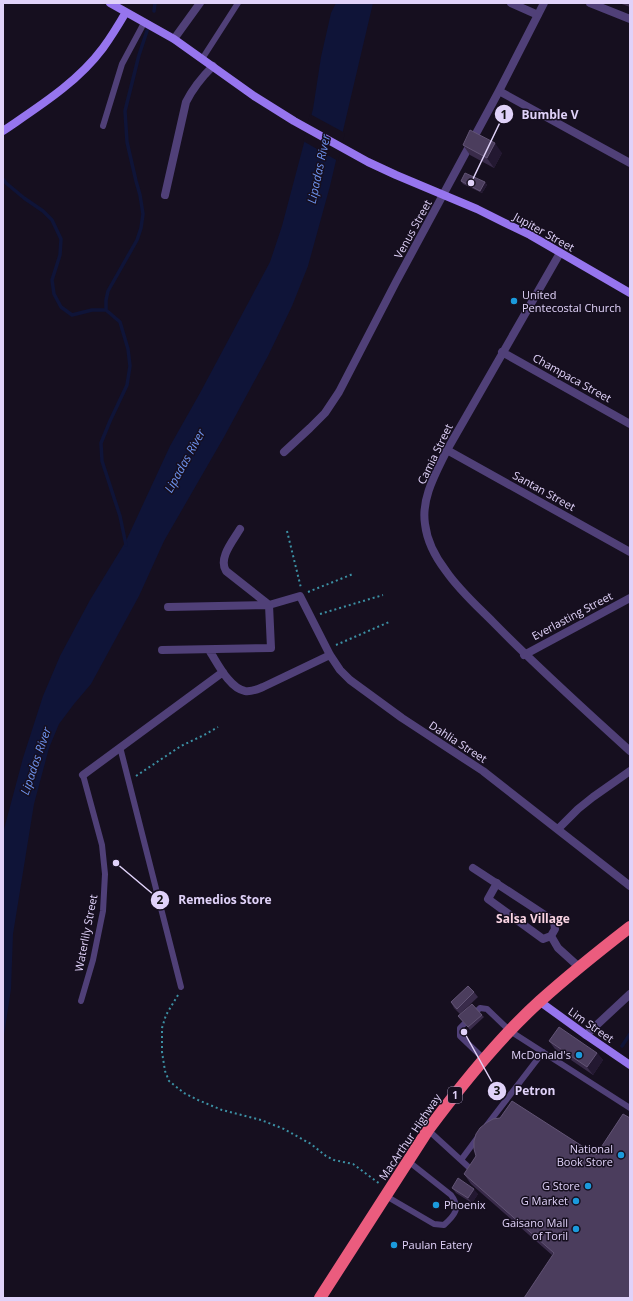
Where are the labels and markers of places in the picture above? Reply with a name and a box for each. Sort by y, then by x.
callout: Bumble V [494,102,587,126]
place label: United Pentecostal Church [522,287,621,315]
marker: United Pentecostal Church [509,296,519,306]
callout: Remedios Store [150,888,279,912]
place label: McDonald's [511,1047,571,1062]
marker: McDonald's [574,1050,584,1060]
callout: Petron [487,1079,563,1103]
place label: National Book Store [557,1141,613,1169]
marker: National Book Store [616,1150,626,1160]
place label: G Store [542,1178,580,1193]
marker: G Store [583,1181,593,1191]
place label: G Market [521,1193,568,1208]
marker: G Market [571,1196,581,1206]
place label: Phoenix [444,1197,486,1212]
marker: Phoenix [431,1200,441,1210]
place label: Gaisano Mall of Toril [502,1215,568,1243]
marker: Gaisano Mall of Toril [571,1224,581,1234]
place label: Paulan Eatery [402,1237,473,1252]
marker: Paulan Eatery [389,1240,399,1250]

